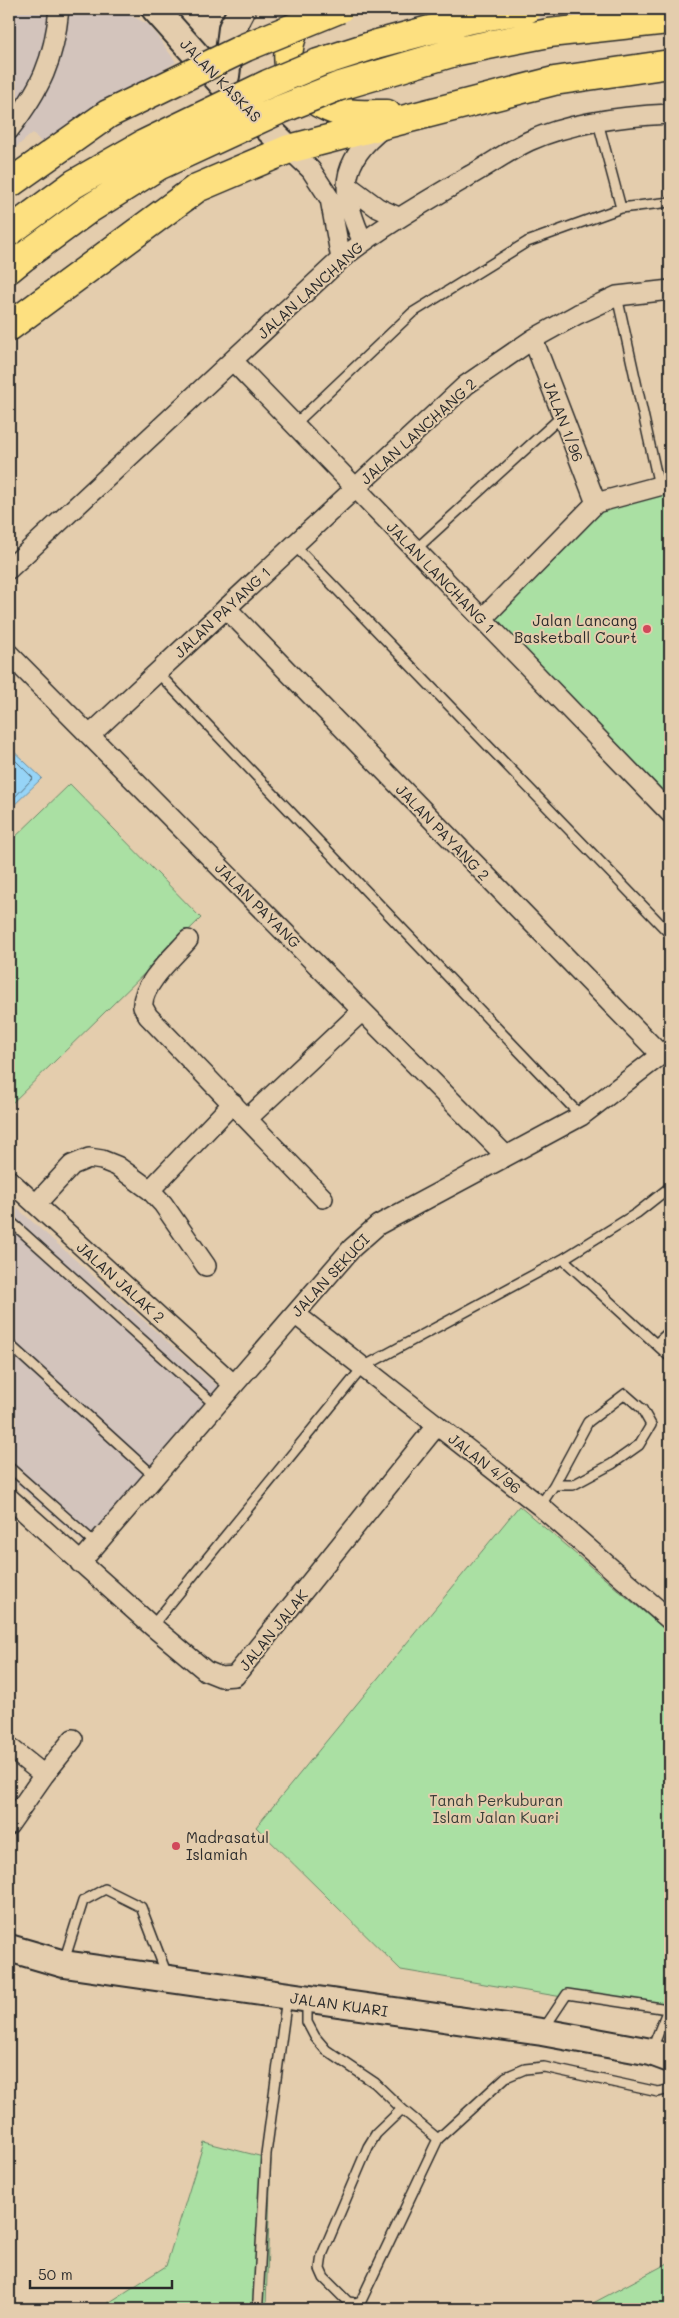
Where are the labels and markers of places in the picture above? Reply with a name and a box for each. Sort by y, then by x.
place label: Jalan Lancang Basketball Court [514,610,637,647]
marker: Jalan Lancang Basketball Court [641,623,653,635]
place label: Madrasatul Islamiah [186,1827,269,1864]
marker: Madrasatul Islamiah [170,1840,182,1852]

